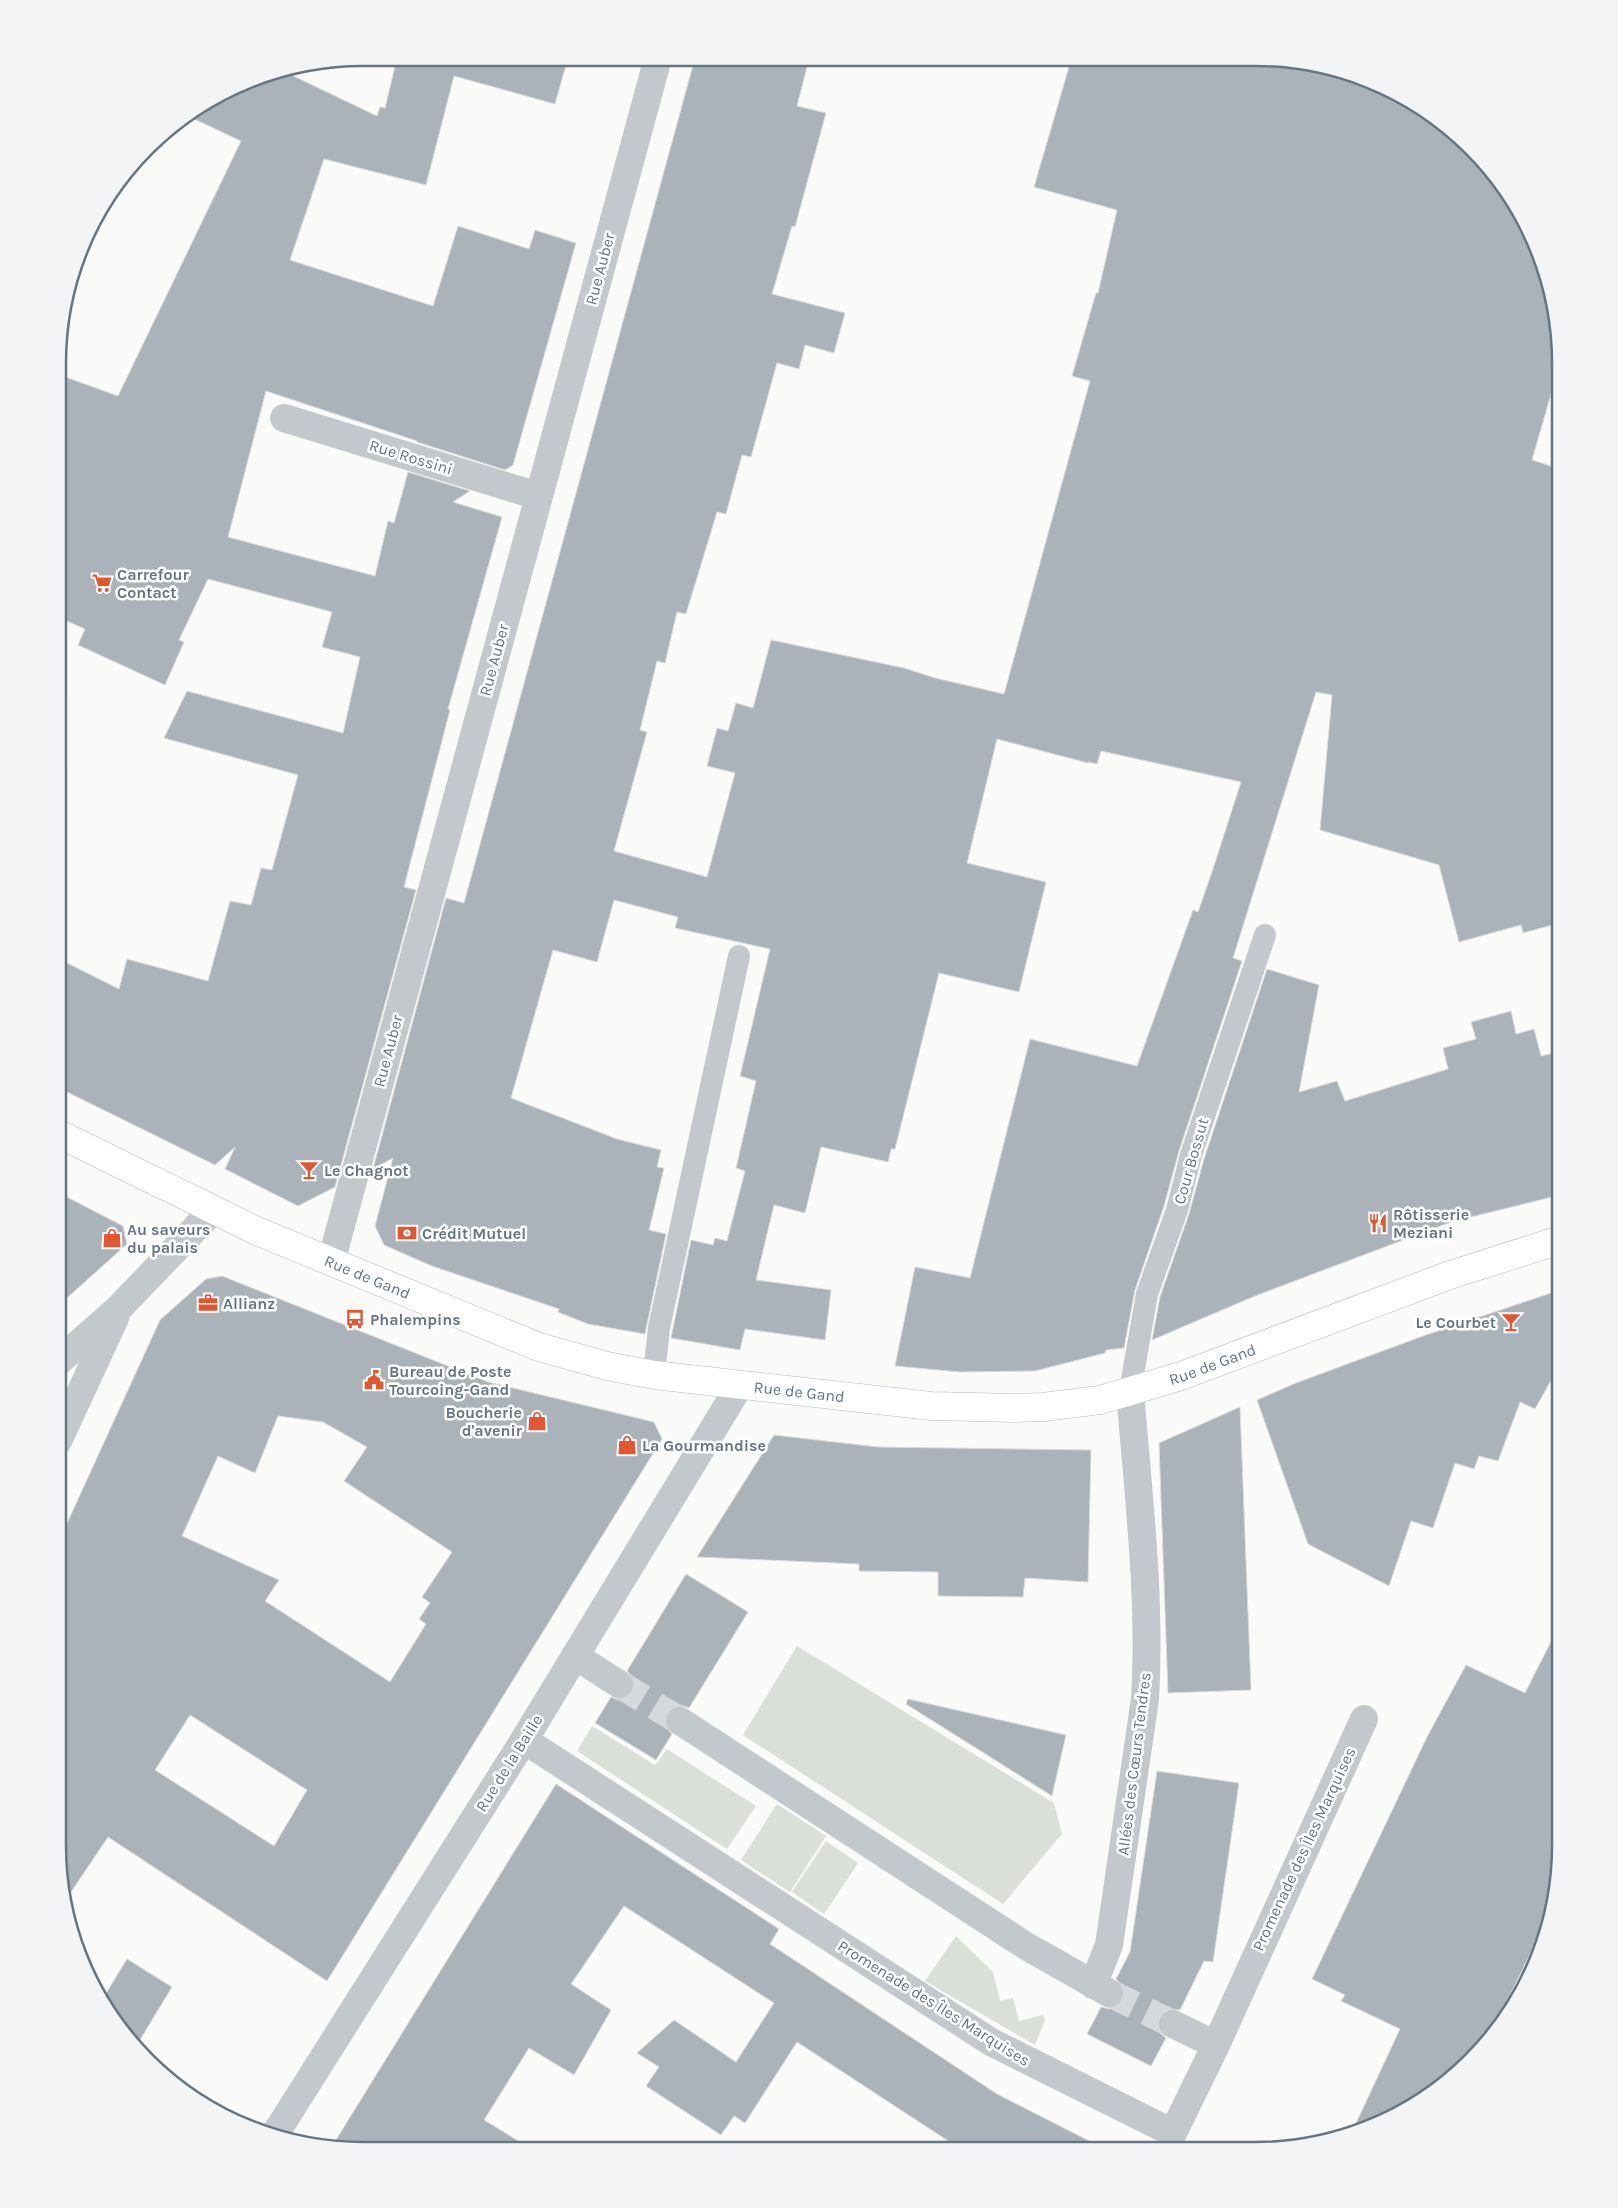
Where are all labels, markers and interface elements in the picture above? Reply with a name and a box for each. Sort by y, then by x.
street label: Rue Auber [581,231,619,307]
street label: Rue Rossini [367,435,455,479]
place label: Carrefour Contact [117,565,190,602]
supermarket icon: Carrefour Contact [91,572,113,594]
street label: Rue Auber [475,622,513,698]
street label: Rue Auber [369,1013,407,1089]
street label: Cour Bossut [1170,1116,1212,1206]
bar icon: Le Chagnot [298,1159,320,1181]
place label: Le Chagnot [324,1161,409,1180]
place label: Rôtisserie Meziani [1393,1205,1469,1242]
restaurant icon: Rôtisserie Meziani [1367,1212,1389,1234]
place label: Au saveurs du palais [127,1220,210,1257]
bank icon: Crédit Mutuel [396,1222,418,1244]
place label: Crédit Mutuel [422,1224,526,1243]
shop icon: Au saveurs du palais [101,1227,123,1249]
street label: Rue de Gand [322,1250,413,1303]
office icon: Allianz [197,1292,219,1314]
place label: Allianz [223,1294,275,1313]
bus stop icon: Phalempins [344,1308,366,1330]
place label: Phalempins [370,1310,461,1329]
bar icon: Le Courbet [1500,1311,1522,1333]
place label: Le Courbet [1415,1313,1496,1332]
street label: Rue de Gand [1167,1339,1258,1389]
place label: Bureau de Poste Tourcoing-Gand [389,1362,512,1399]
public building icon: Bureau de Poste Tourcoing-Gand [363,1369,385,1391]
street label: Rue de Gand [753,1377,846,1406]
place label: Boucherie d'avenir [446,1403,523,1440]
shop icon: Boucherie d'avenir [526,1410,548,1432]
shop icon: La Gourmandise [616,1434,638,1456]
place label: La Gourmandise [642,1436,766,1455]
street label: Allées des Cœurs Tendres [1113,1671,1155,1857]
street label: Rue de la Baille [472,1711,546,1815]
street label: Promenade des Îles Marquises [1248,1744,1360,1954]
street label: Promenade des Îles Marquises [834,1936,1034,2070]

